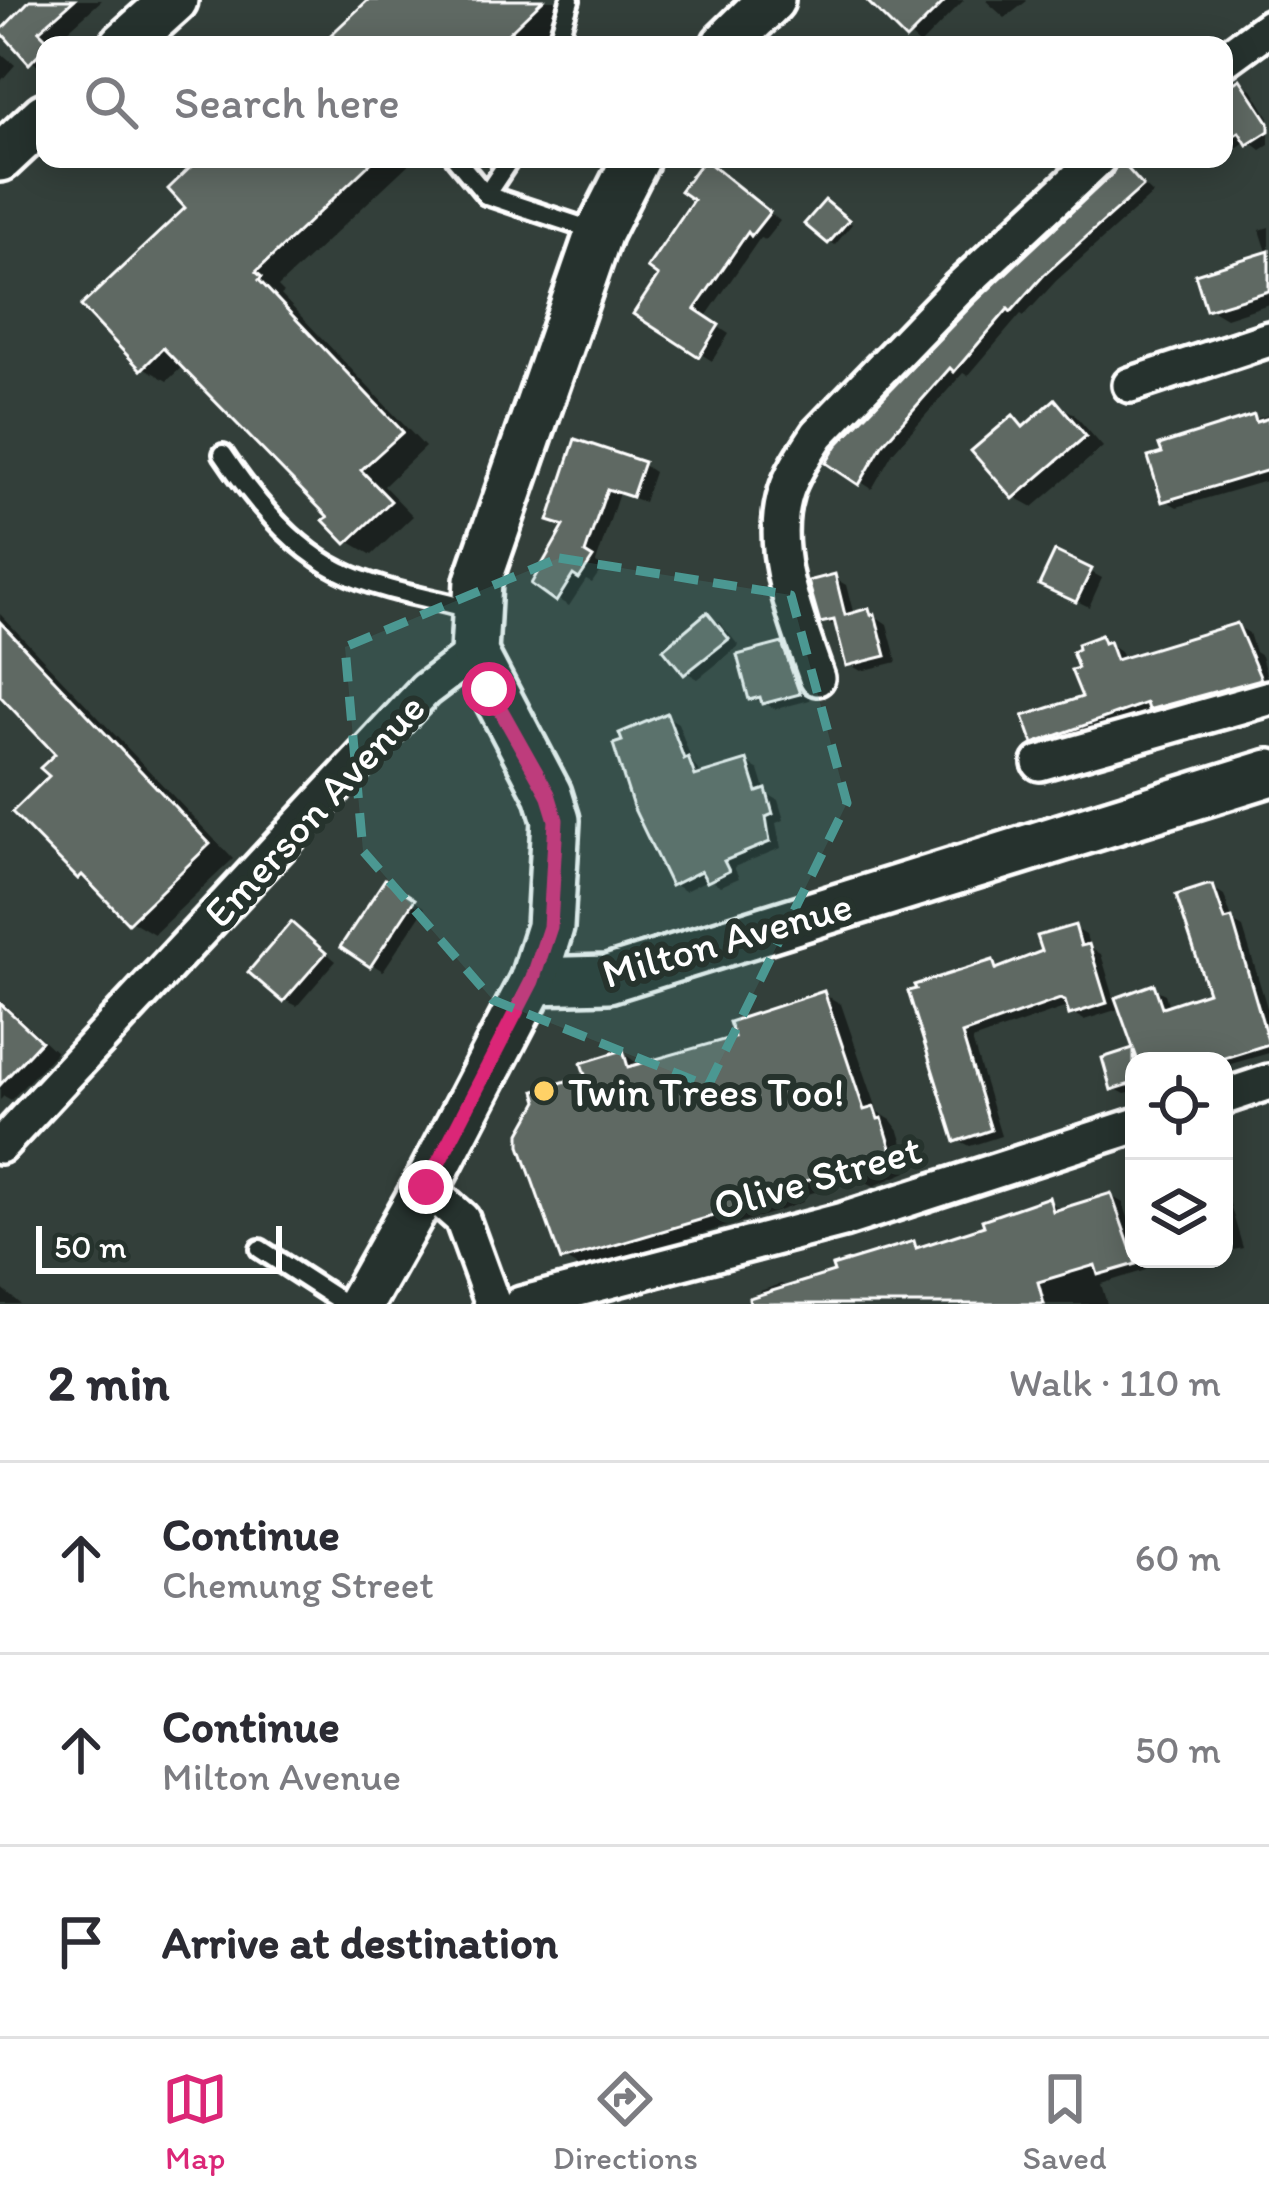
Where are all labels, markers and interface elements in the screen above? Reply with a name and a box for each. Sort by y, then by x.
search box [36,36,1233,168]
icon: search [78,69,144,135]
text: Search here [174,75,400,129]
route start [462,662,516,716]
street label: Emerson Avenue [193,682,435,938]
street label: Milton Avenue [596,879,858,999]
map controls [1125,1052,1233,1268]
button: locate [1125,1052,1233,1160]
place label: Twin Trees Too! [568,1066,844,1117]
marker: Twin Trees Too! [531,1078,557,1104]
street label: Olive Street [707,1123,927,1231]
route end [399,1160,453,1214]
button: layers [1125,1160,1233,1268]
scale bar [36,1220,282,1273]
text: 50 m [54,1227,127,1266]
text: 2 min [48,1352,169,1413]
text: Walk · 110 m [1009,1359,1221,1406]
text: Continue [162,1507,340,1561]
icon: ahead [48,1525,114,1591]
text: 60 m [1135,1534,1221,1581]
text: Chemung Street [162,1561,434,1608]
text: Continue [162,1699,340,1753]
icon: ahead [48,1717,114,1783]
text: 50 m [1135,1726,1221,1773]
text: Milton Avenue [162,1753,401,1800]
icon: arrive [48,1909,114,1975]
text: Arrive at destination [162,1915,558,1969]
tab: Map [162,2066,228,2177]
tab: Directions [553,2066,698,2177]
tab: Saved [1023,2066,1107,2177]

